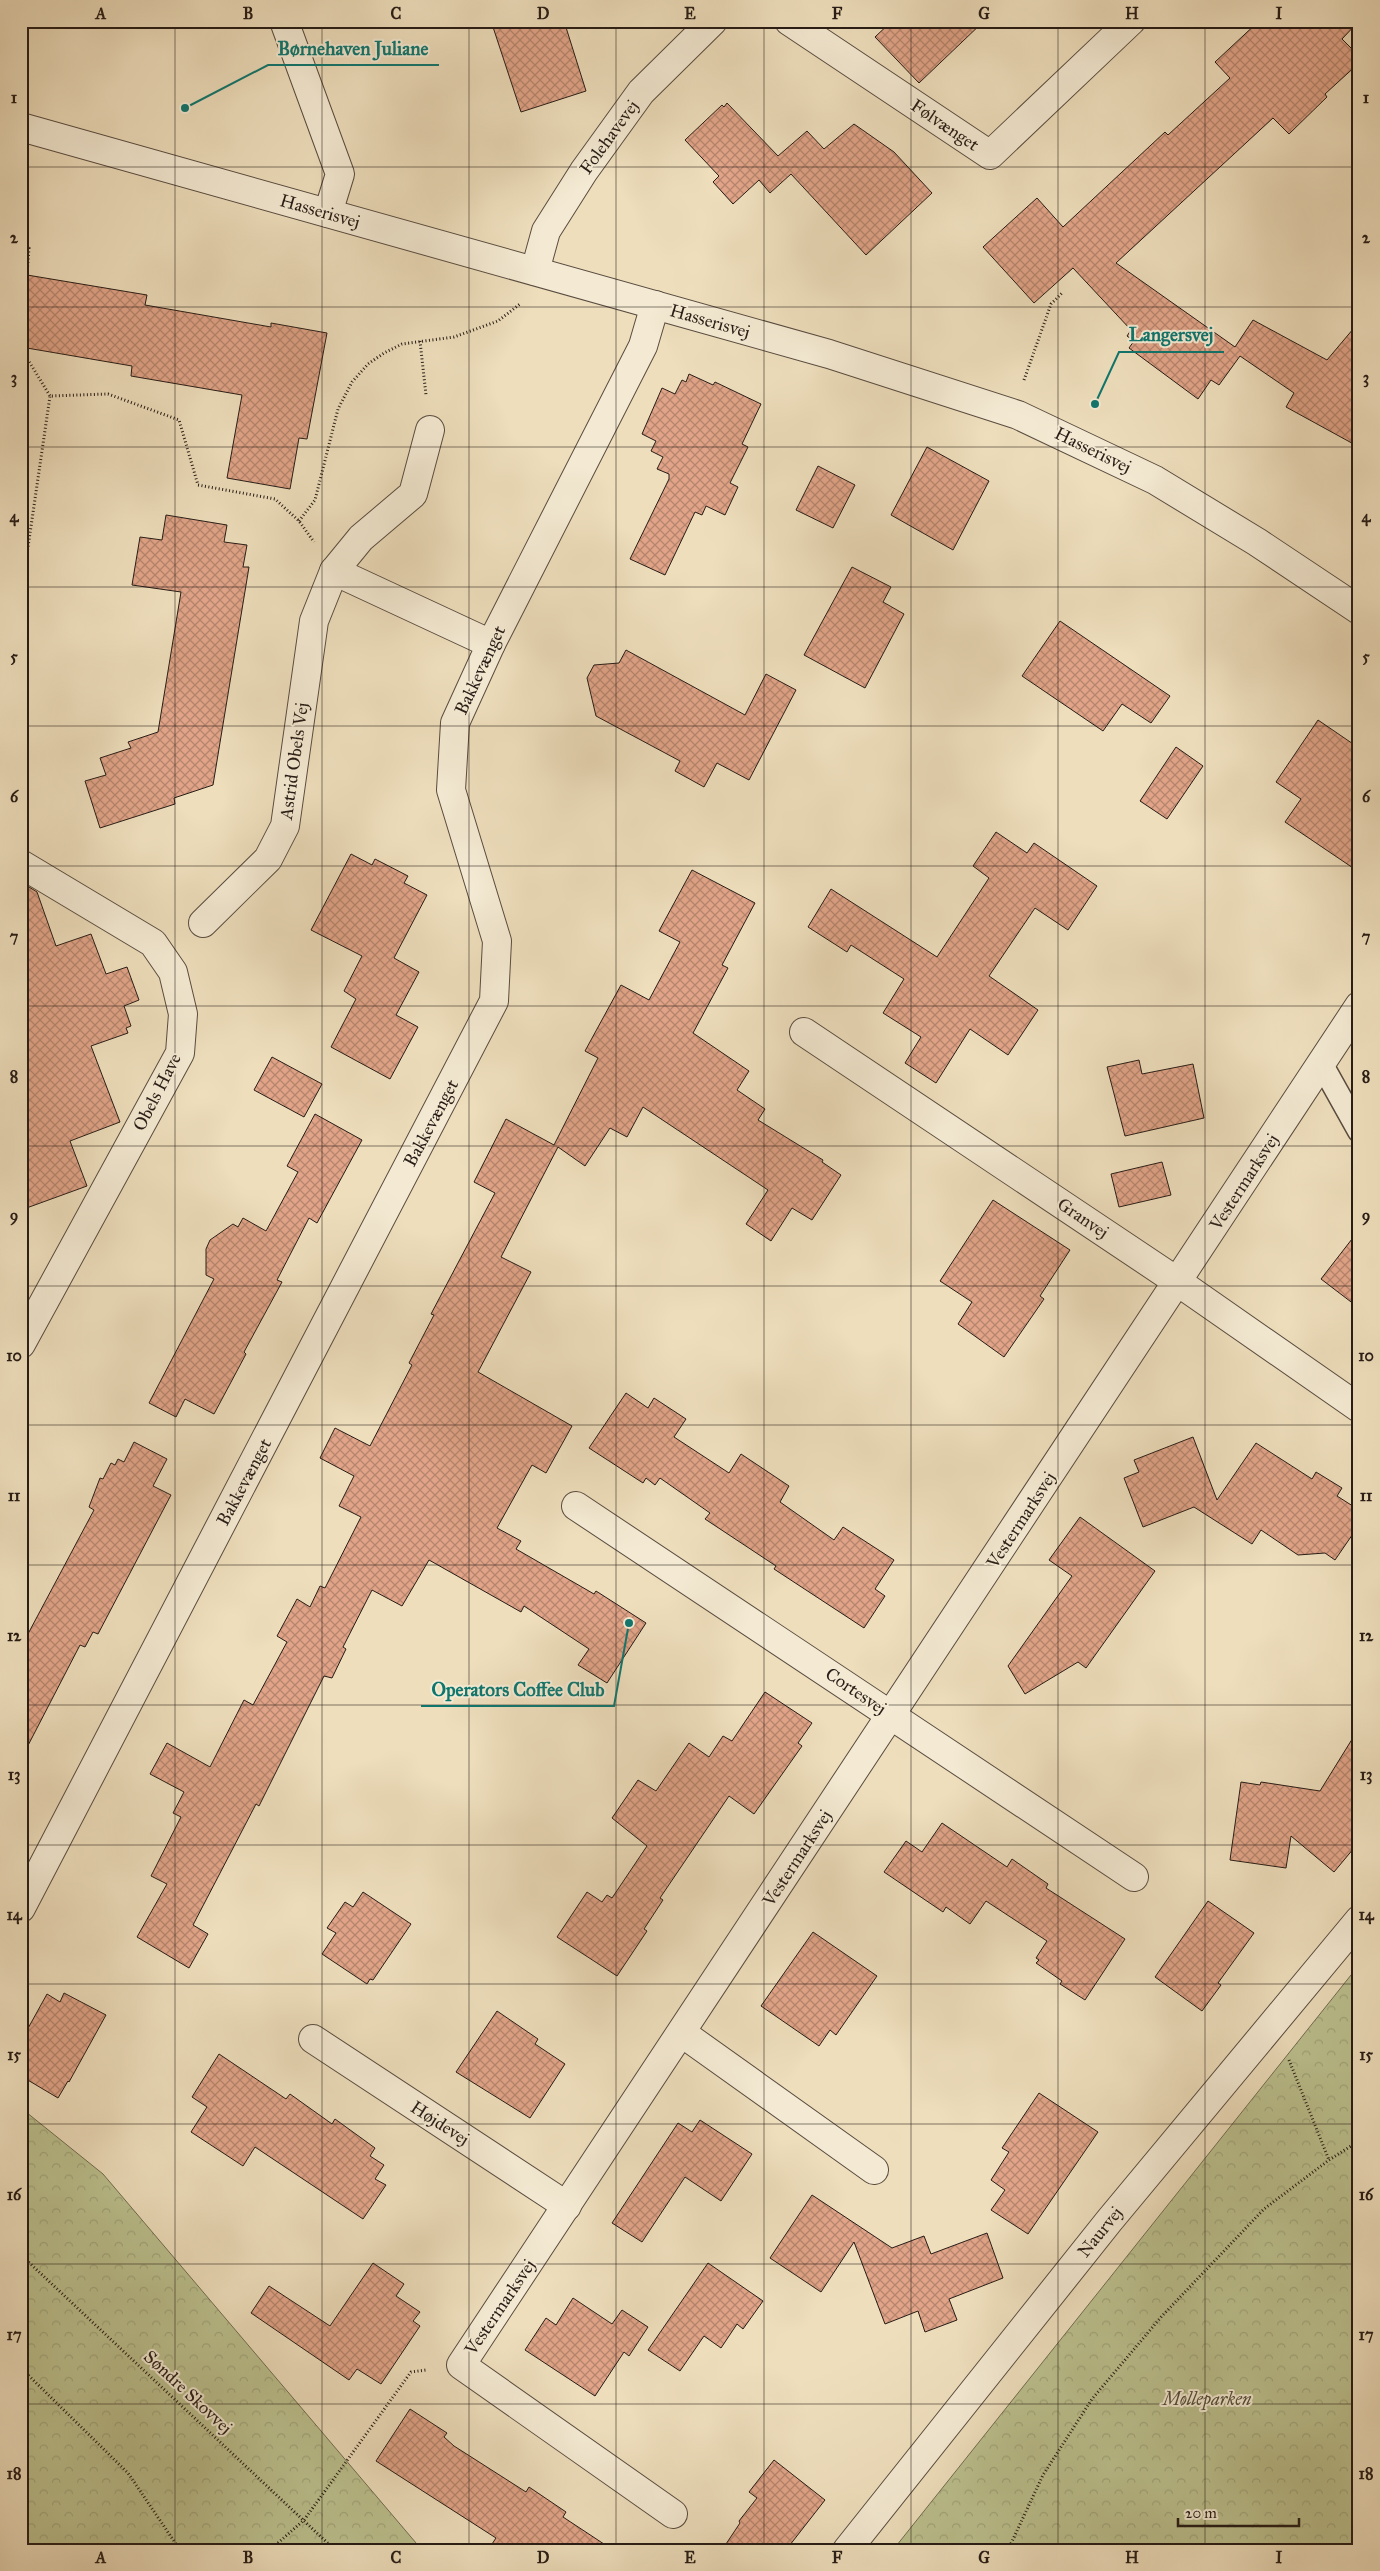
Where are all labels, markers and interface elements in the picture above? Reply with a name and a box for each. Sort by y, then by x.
text: A [95,4,107,23]
text: B [243,4,253,23]
text: C [391,4,402,23]
text: D [537,4,550,23]
text: E [684,4,696,23]
text: F [832,4,843,23]
text: G [978,4,990,23]
text: H [1125,4,1139,23]
text: I [1276,4,1283,23]
callout: Børnehaven Juliane [268,31,439,65]
text: Børnehaven Juliane [277,37,429,61]
text: 1 [11,88,18,107]
text: 1 [1363,88,1370,107]
street label: Følvænget [906,94,984,157]
street label: Folehavevej [575,96,643,178]
street label: Hasserisvej [277,189,363,233]
text: 2 [10,228,19,247]
text: 2 [1362,228,1371,247]
street label: Hasserisvej [667,299,753,343]
callout: Langersvej [1119,318,1224,352]
text: Langersvej [1129,323,1213,347]
text: 3 [11,368,17,388]
text: 3 [1363,368,1369,388]
street label: Hasserisvej [1051,422,1135,478]
text: 4 [10,507,20,527]
text: 4 [1362,507,1372,527]
street label: Bakkevænget [450,621,511,718]
text: 5 [10,647,18,666]
text: 5 [1362,647,1370,666]
street label: Astrid Obels Vej [275,701,313,822]
text: 6 [10,787,19,806]
text: 6 [1362,787,1371,806]
text: 7 [10,927,19,946]
text: 7 [1362,927,1371,946]
street label: Obels Have [128,1049,186,1135]
text: 8 [10,1067,18,1086]
text: 8 [1362,1067,1370,1086]
street label: Bakkevænget [399,1075,464,1171]
street label: Vestermarksvej [1204,1130,1283,1235]
street label: Granvej [1053,1193,1113,1243]
text: 9 [10,1206,18,1226]
text: 9 [1362,1206,1370,1226]
text: 10 [6,1346,22,1365]
text: 10 [1358,1346,1374,1365]
street label: Bakkevænget [212,1434,277,1530]
street label: Vestermarksvej [981,1468,1060,1573]
text: 11 [8,1486,21,1505]
text: 11 [1360,1486,1373,1505]
text: 12 [7,1626,22,1645]
text: 12 [1359,1626,1374,1645]
street label: Cortesvej [821,1663,891,1719]
callout: Operators Coffee Club [421,1672,614,1706]
text: Operators Coffee Club [432,1678,604,1702]
text: 13 [8,1765,20,1785]
text: 13 [1360,1765,1372,1785]
street label: Vestermarksvej [757,1806,836,1911]
text: 14 [6,1905,23,1925]
text: 14 [1358,1905,1375,1925]
text: 15 [7,2045,21,2064]
text: 15 [1359,2045,1373,2064]
street label: Højdevej [406,2096,474,2150]
text: 16 [7,2185,22,2204]
text: 16 [1359,2185,1374,2204]
street label: Naurvej [1073,2202,1127,2262]
street label: Vestermarksvej [459,2255,540,2360]
text: 17 [7,2325,22,2344]
text: 17 [1359,2325,1374,2344]
street label: Søndre Skovvej [139,2345,237,2439]
park label: Mølleparken [1161,2388,1252,2411]
text: 18 [7,2464,21,2483]
text: 18 [1359,2464,1373,2483]
scale bar [1178,2496,1299,2528]
text: 20 m [1185,2504,1217,2522]
text: A [95,2548,107,2567]
text: B [243,2548,253,2567]
text: C [391,2548,402,2567]
text: D [537,2548,550,2567]
text: E [684,2548,696,2567]
text: F [832,2548,843,2567]
text: G [978,2548,990,2567]
text: H [1125,2548,1139,2567]
text: I [1276,2548,1283,2567]

